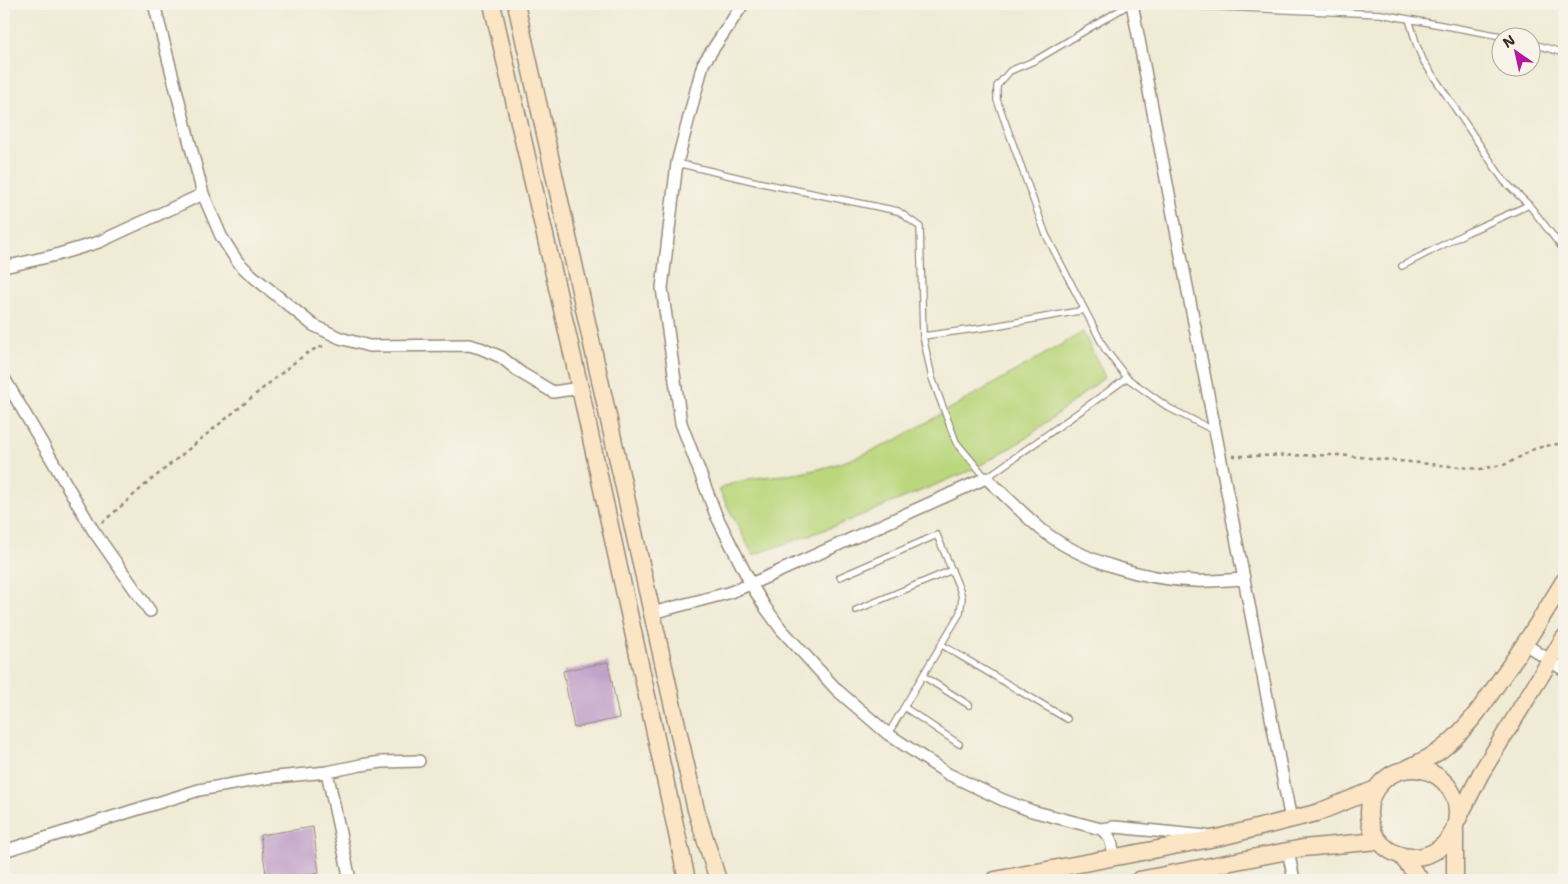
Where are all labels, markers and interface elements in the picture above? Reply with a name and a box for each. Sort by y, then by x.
north arrow [1490,28,1540,78]
text: N [1499,31,1518,52]

